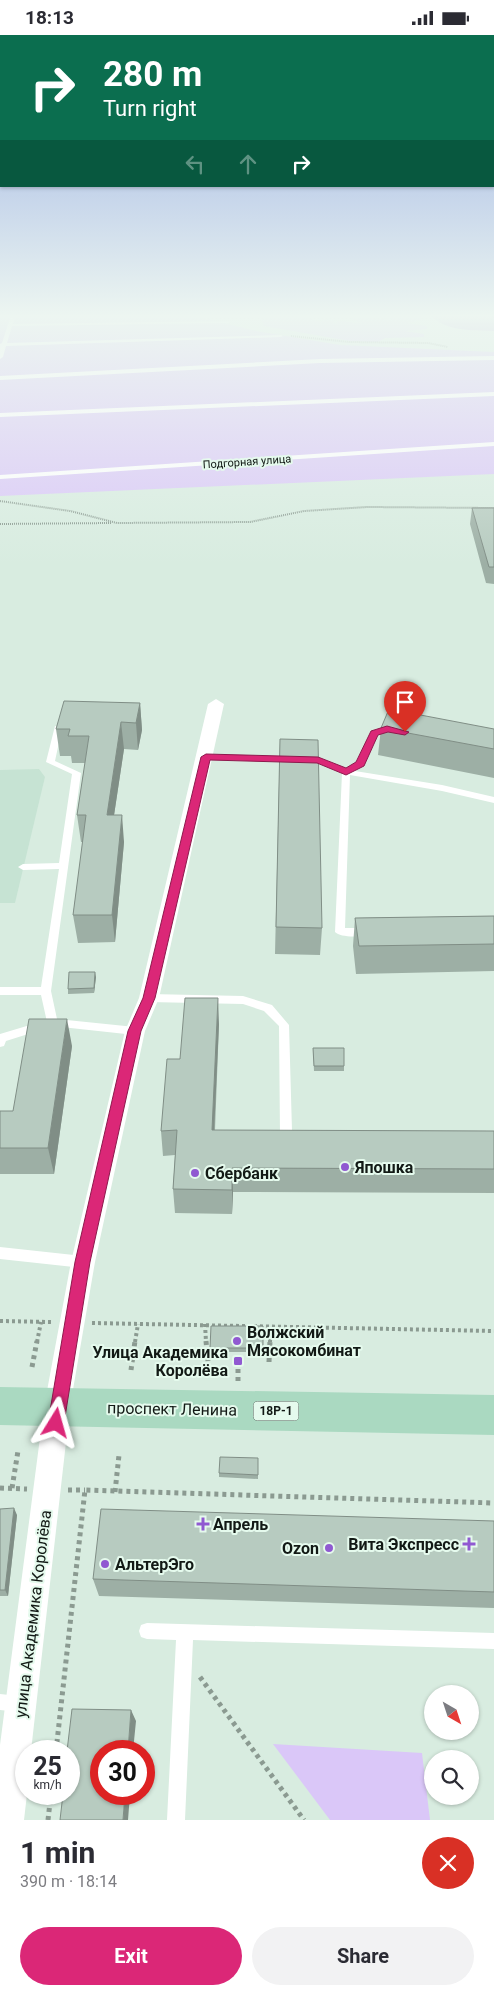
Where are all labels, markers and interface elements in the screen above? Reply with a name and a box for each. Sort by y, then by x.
text: 18:13 [25,6,74,29]
text: 280 m [103,54,202,95]
icon: right [20,55,85,120]
text: Turn right [103,96,197,121]
icon: left [181,150,209,178]
icon: ahead [234,150,262,178]
icon: right [287,150,315,178]
street label: Подгорная улица [202,452,292,472]
pin [384,681,426,732]
icon: arrive [391,688,419,716]
place label: Япошка [354,1158,414,1177]
marker: Япошка [339,1161,351,1173]
place label: Сбербанк [205,1164,279,1183]
marker: Сбербанк [189,1167,201,1179]
place label: Волжский Мясокомбинат [247,1323,361,1360]
marker: Волжский Мясокомбинат [231,1335,243,1347]
place label: Улица Академика Королёва [92,1343,228,1380]
marker: Улица Академика Королёва [232,1355,244,1367]
position arrow [29,1396,81,1448]
street label: проспект Ленина [107,1398,237,1420]
road number: 18Р-1 [254,1401,298,1420]
street label: улица Академика Королёва [11,1509,55,1719]
place label: Апрель [213,1515,268,1534]
marker: Апрель [197,1518,209,1530]
place label: Вита Экспресс [348,1535,459,1554]
marker: Вита Экспресс [463,1538,475,1550]
place label: Ozon [282,1539,319,1558]
marker: Ozon [323,1542,335,1554]
place label: АльтерЭго [115,1555,194,1574]
marker: АльтерЭго [99,1558,111,1570]
north arrow [424,1685,479,1740]
map controls [424,1685,479,1805]
speed limit sign: 30 [90,1740,155,1805]
button: search [424,1750,479,1805]
text: 25 [33,1752,62,1781]
text: km/h [33,1778,62,1792]
text: 1 min [20,1835,95,1870]
button: close [422,1837,474,1889]
text: 390 m · 18:14 [20,1872,117,1891]
button: Exit [20,1927,242,1985]
button: Share [252,1927,474,1985]

